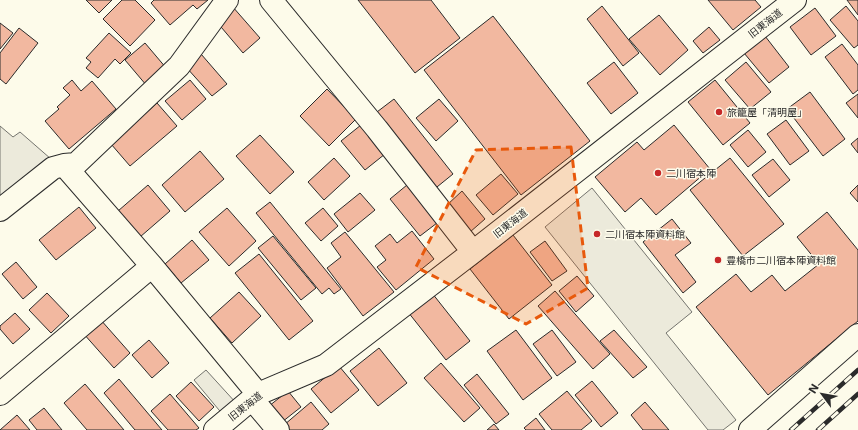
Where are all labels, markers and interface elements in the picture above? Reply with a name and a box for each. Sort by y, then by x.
street label: 旧東海道 [746,6,784,40]
place label: 旅籠屋「清明屋」 [727,106,807,118]
marker: 旅籠屋「清明屋」 [714,107,724,117]
place label: 二川宿本陣 [666,167,716,179]
marker: 二川宿本陣 [653,168,663,178]
street label: 旧東海道 [491,206,529,240]
place label: 二川宿本陣資料館 [605,228,685,240]
marker: 二川宿本陣資料館 [592,229,602,239]
place label: 豊橋市二川宿本陣資料館 [726,254,836,266]
marker: 豊橋市二川宿本陣資料館 [713,255,723,265]
north arrow [802,374,842,414]
text: N [805,381,822,396]
street label: 旧東海道 [226,389,264,423]

